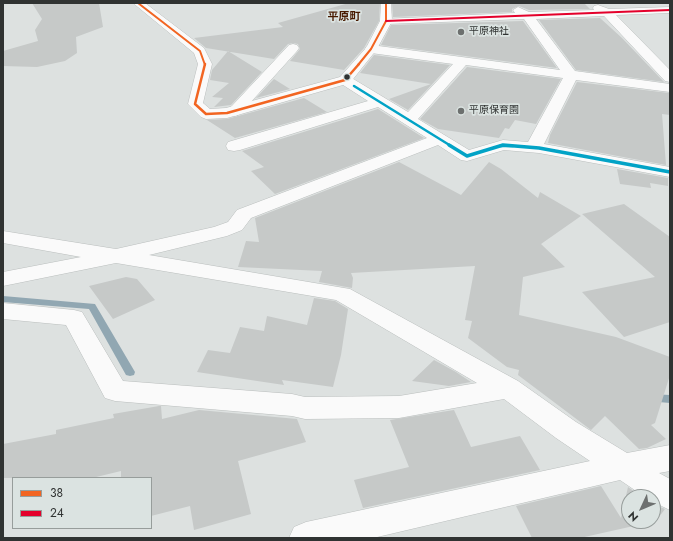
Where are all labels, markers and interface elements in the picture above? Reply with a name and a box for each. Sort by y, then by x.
district label: 平原町 [328,10,360,24]
place label: 平原神社 [469,26,509,38]
marker: 平原神社 [456,27,466,37]
unlabelled marker [342,72,352,82]
place label: 平原保育園 [469,105,519,117]
marker: 平原保育園 [456,106,466,116]
legend [12,477,152,529]
text: 38 [50,484,63,502]
north arrow [621,489,661,529]
text: 24 [50,504,64,522]
text: N [624,508,642,525]

